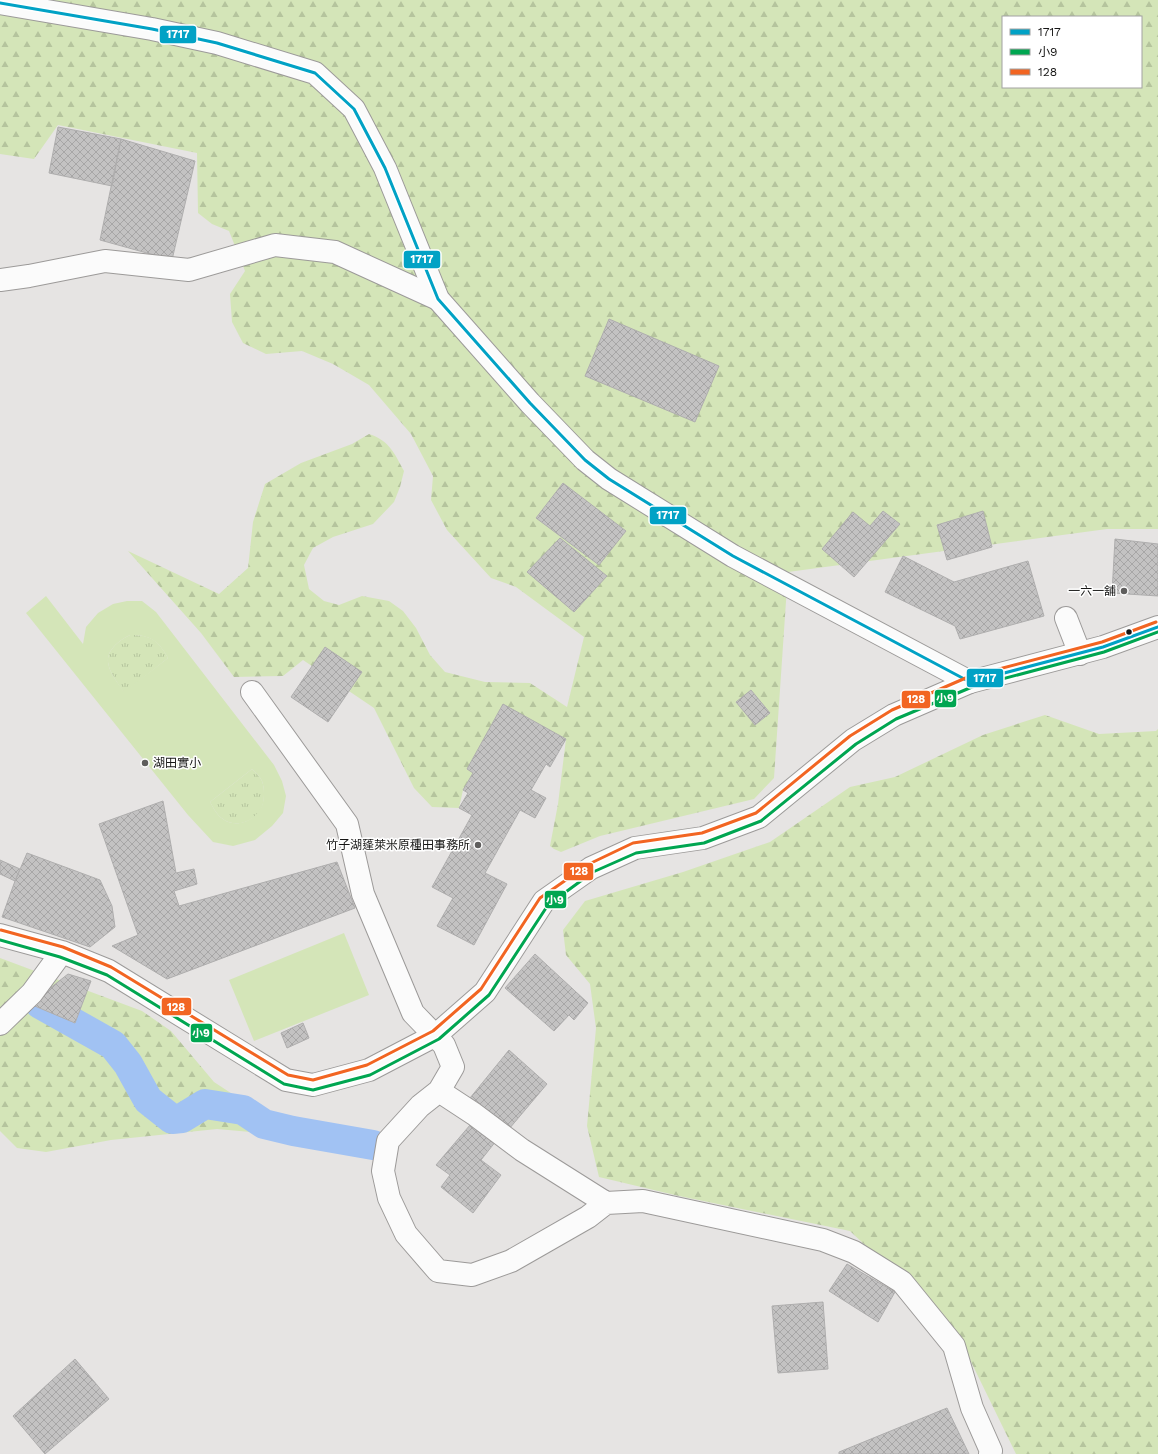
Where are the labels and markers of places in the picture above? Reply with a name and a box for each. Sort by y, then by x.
place label: 一六一舖 [1068,584,1116,598]
marker: 一六一舖 [1119,586,1129,596]
unlabelled marker [1124,627,1134,637]
place label: 湖田實小 [153,756,201,770]
marker: 湖田實小 [140,758,150,768]
place label: 竹子湖蓬萊米原種田事務所 [326,838,470,852]
marker: 竹子湖蓬萊米原種田事務所 [473,840,483,850]

